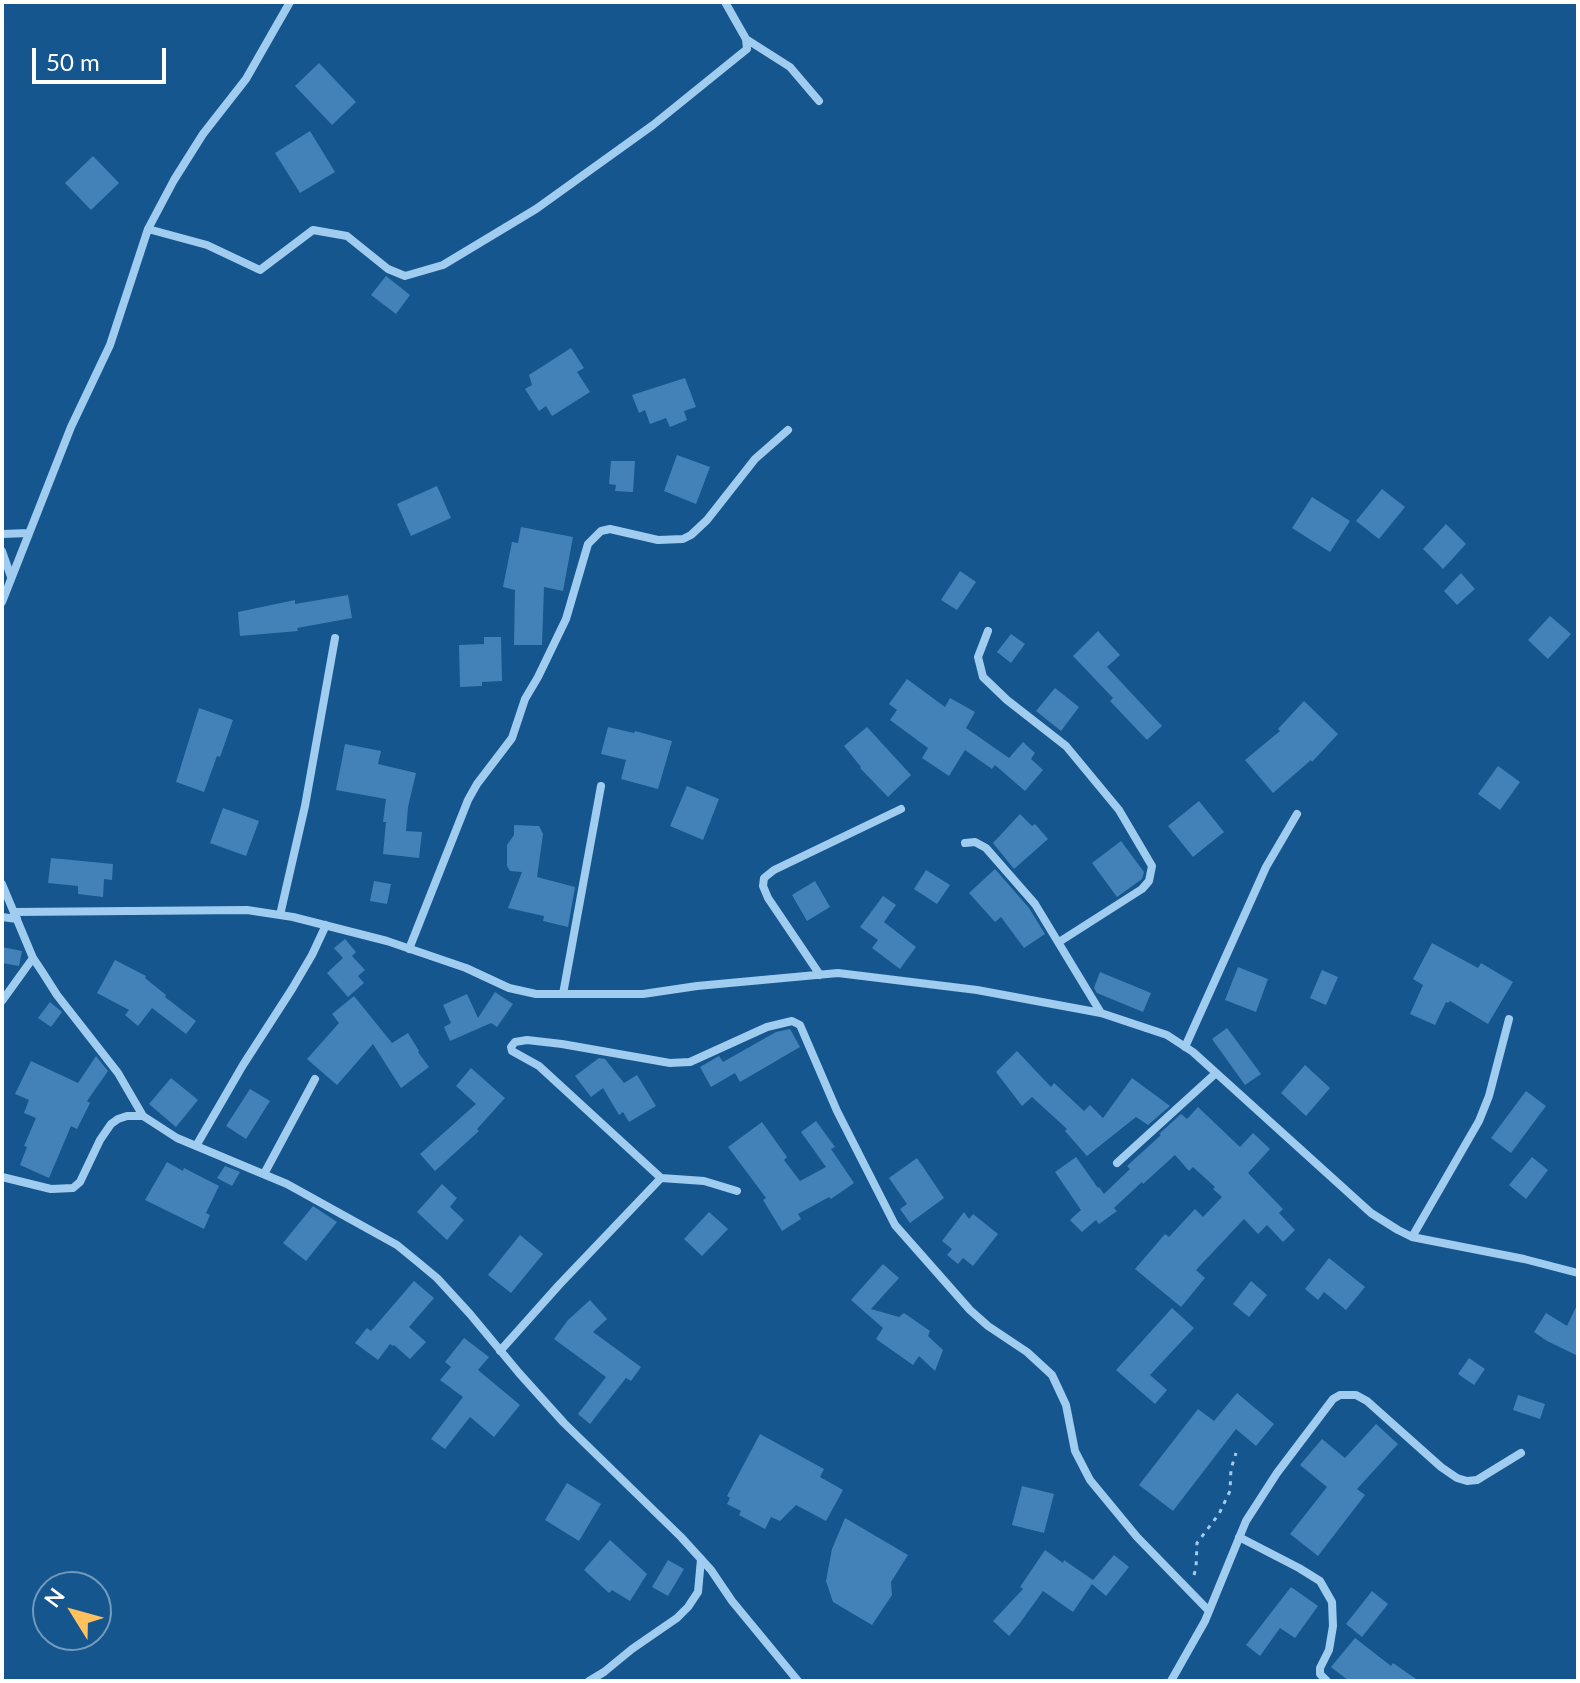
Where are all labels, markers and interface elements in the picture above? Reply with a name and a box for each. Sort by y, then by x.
scale bar [36,32,170,82]
text: 50 m [46,47,100,76]
north arrow [32,1571,112,1651]
text: N [38,1583,70,1612]

